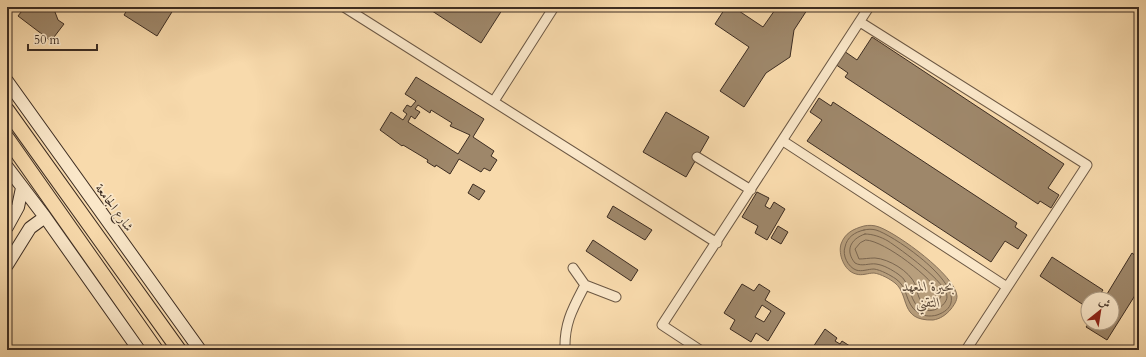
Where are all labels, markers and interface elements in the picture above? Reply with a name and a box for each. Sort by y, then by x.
scale bar [28,26,97,52]
text: 50 m [34,32,61,48]
street label: شارع الجامعة [89,180,138,236]
water label: بحيرة المعهد التقني [902,277,954,315]
north arrow [1080,291,1120,331]
text: ش [1096,294,1113,312]

